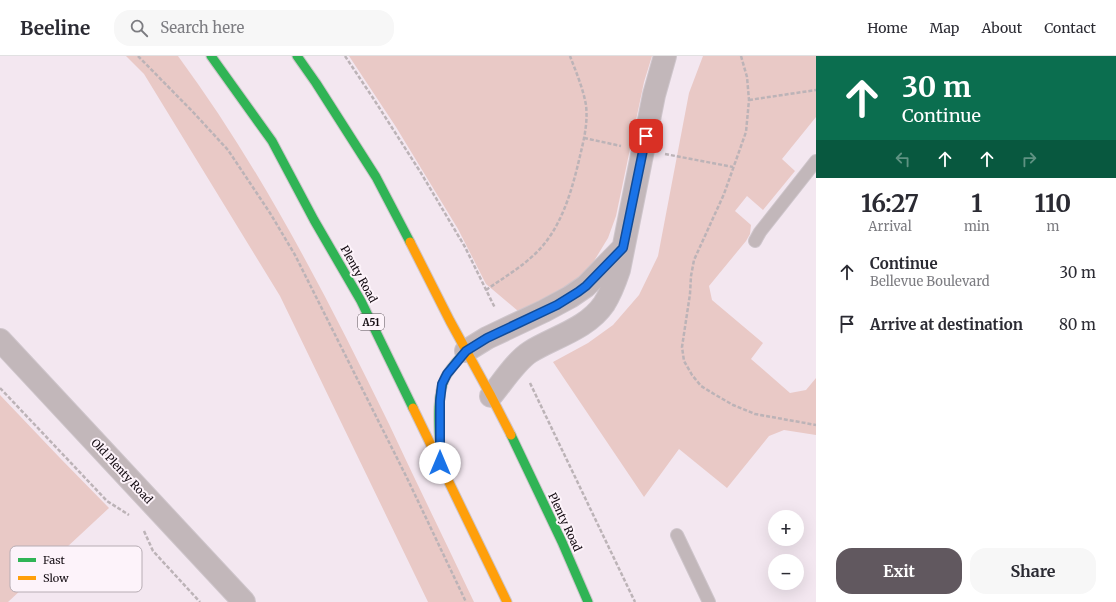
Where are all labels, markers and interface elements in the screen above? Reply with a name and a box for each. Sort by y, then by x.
search box [114,10,394,46]
text: Beeline [20,16,90,40]
icon: search [128,17,150,39]
text: Search here [160,18,244,37]
text: Home [867,19,908,37]
text: Map [930,19,959,37]
text: About [981,19,1022,37]
text: Contact [1044,19,1096,37]
text: 30 m [902,69,971,105]
icon: ahead [836,72,888,124]
text: Continue [902,104,981,127]
pin [629,119,663,153]
icon: arrive [635,125,657,147]
icon: left [892,148,914,170]
icon: ahead [934,148,956,170]
icon: ahead [976,148,998,170]
icon: right [1018,148,1040,170]
text: 16:27 [861,188,919,219]
text: 1 [971,188,982,219]
text: 110 [1035,188,1071,219]
text: Arrival [868,218,912,235]
text: min [964,218,990,235]
text: m [1046,218,1059,235]
street label: Plenty Road [338,243,381,305]
text: Continue [870,254,938,273]
icon: ahead [836,261,858,283]
text: 30 m [1059,263,1096,282]
text: Bellevue Boulevard [870,273,989,290]
icon: arrive [836,313,858,335]
road number: A51 [358,314,384,330]
text: Arrive at destination [870,315,1023,334]
text: 80 m [1059,315,1096,334]
street label: Old Plenty Road [88,436,156,507]
position arrow [419,442,461,484]
street label: Plenty Road [545,490,585,554]
map controls [768,510,804,590]
button: + [768,510,804,546]
legend [10,546,142,592]
button: Exit [836,548,962,594]
button: Share [970,548,1096,594]
text: Fast [43,553,66,567]
button: − [768,554,804,590]
text: Slow [43,571,69,585]

